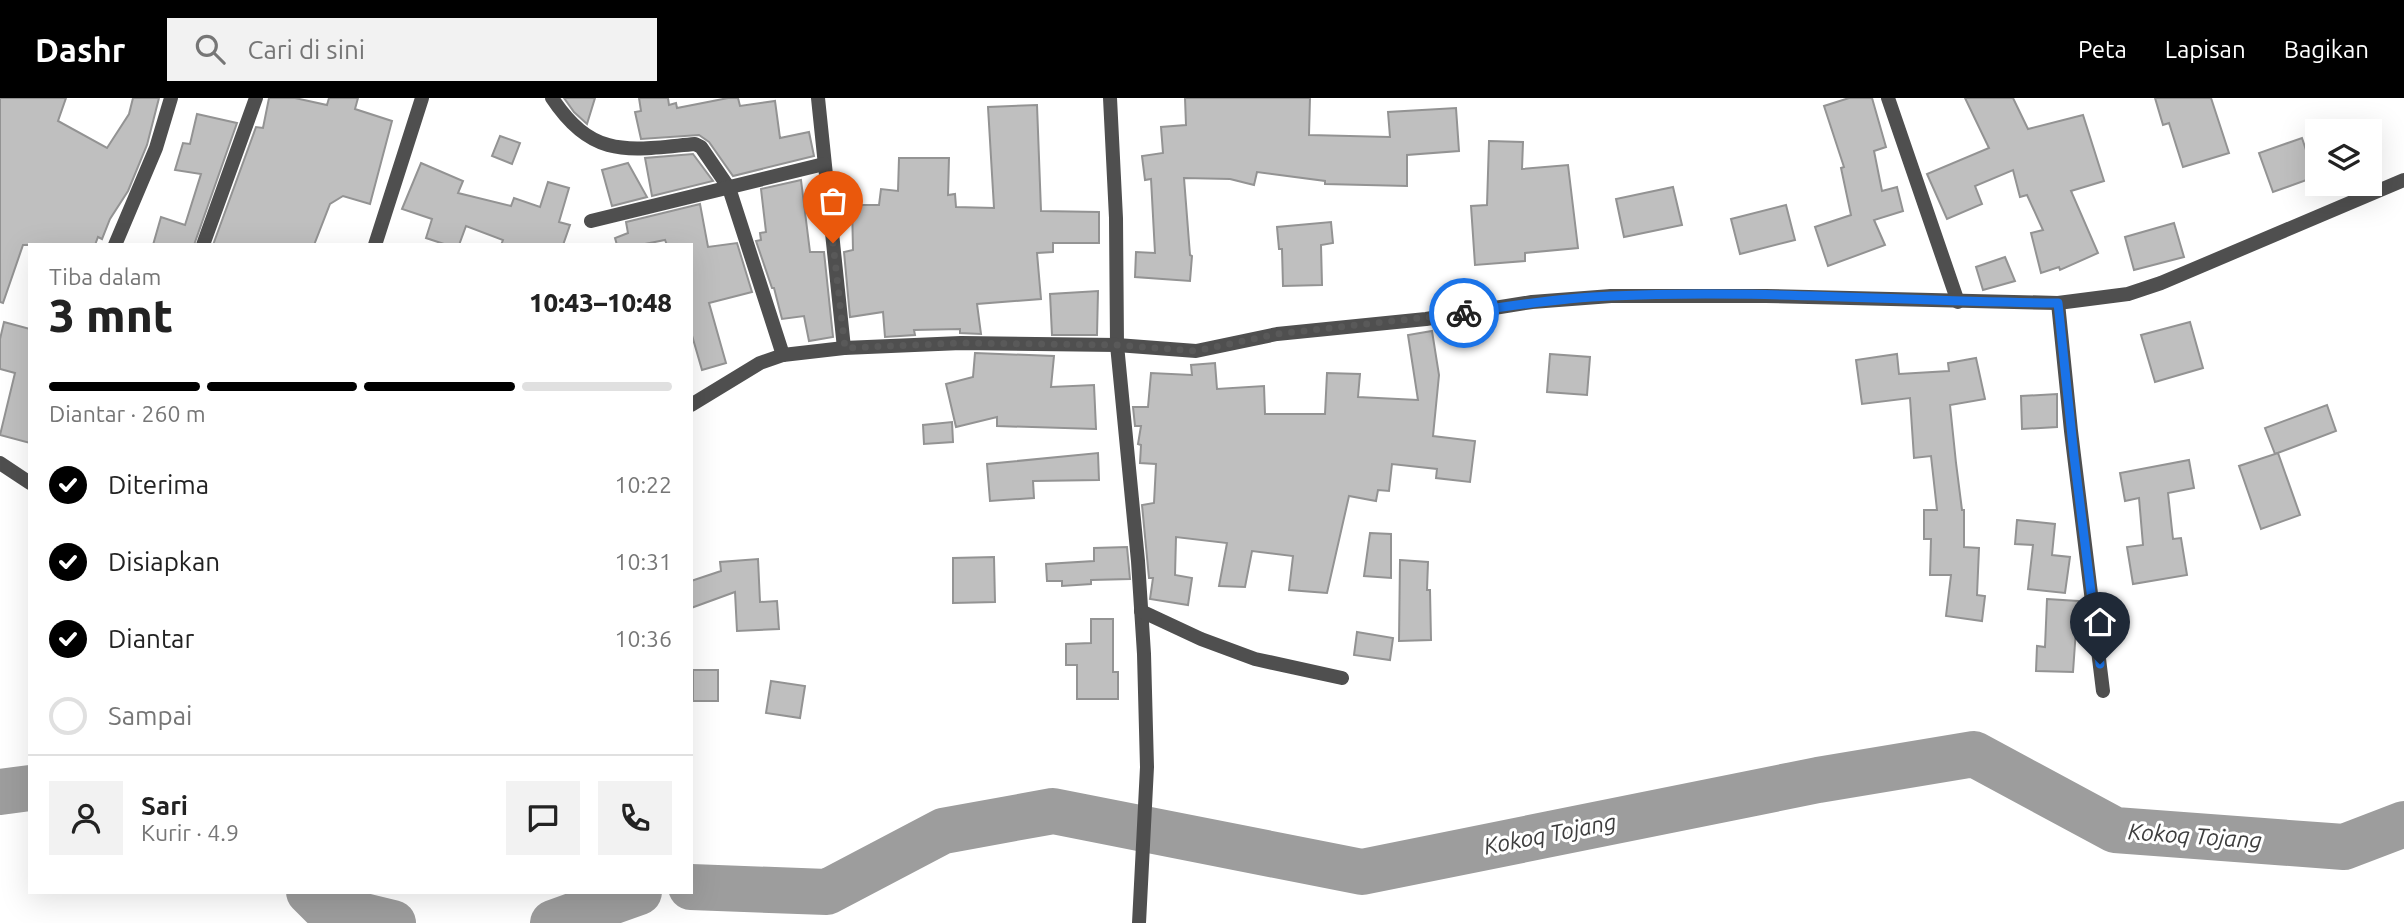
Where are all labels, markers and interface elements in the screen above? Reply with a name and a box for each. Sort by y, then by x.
search box [167,18,657,81]
icon: search [191,30,229,68]
text: Dashr [35,31,125,68]
text: Cari di sini [247,35,365,64]
text: Peta [2078,36,2127,63]
text: Lapisan [2165,36,2246,63]
text: Bagikan [2284,36,2369,63]
map controls [2305,119,2382,196]
button: layers [2305,119,2382,196]
pin [803,171,863,243]
icon: bag [814,182,852,220]
text: Tiba dalam [49,264,161,289]
courier [1429,278,1499,348]
text: 10:43–10:48 [529,288,672,317]
text: 3 mnt [49,289,173,341]
icon: bike [1445,294,1483,332]
text: Diantar · 260 m [49,401,206,426]
icon: check [49,466,87,504]
text: Diterima [108,470,209,499]
text: 10:22 [614,472,672,497]
icon: check [49,543,87,581]
text: Disiapkan [108,547,220,576]
text: 10:31 [614,549,672,574]
pin [2070,592,2130,664]
icon: home [2081,603,2119,641]
icon: check [49,620,87,658]
text: Diantar [108,624,194,653]
text: 10:36 [614,626,672,651]
text: Sampai [108,701,192,730]
button: person [49,781,123,855]
button: chat [506,781,580,855]
button: phone [598,781,672,855]
text: Sari [141,791,188,820]
water label: Kokoq Tojang [1482,808,1618,859]
water label: Kokoq Tojang [2127,818,2263,853]
text: Kurir · 4.9 [141,820,239,845]

